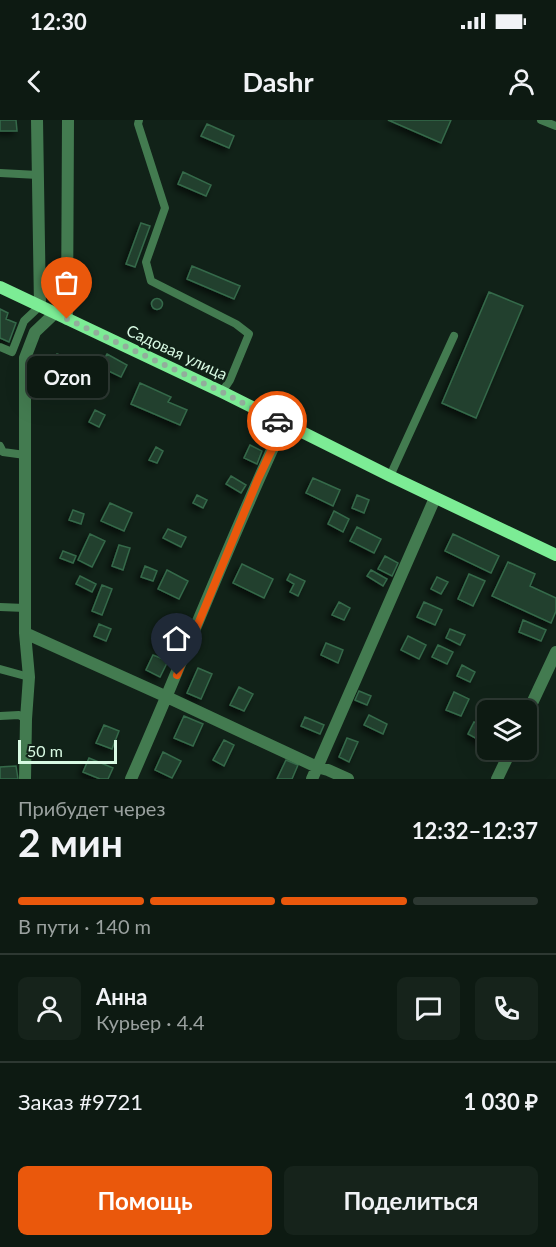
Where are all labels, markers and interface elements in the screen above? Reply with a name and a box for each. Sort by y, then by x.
text: 12:30 [30,8,87,35]
icon: back [18,65,51,98]
text: Dashr [242,65,314,98]
icon: person [505,65,538,98]
pin [41,257,92,319]
icon: bag [50,266,83,299]
street label: Садовая улица [124,320,231,383]
callout: Ozon [26,355,107,397]
text: Ozon [44,365,91,389]
courier [247,391,307,451]
icon: car [261,405,294,438]
pin [151,613,202,675]
icon: home [160,622,193,655]
map controls [477,700,537,760]
button: layers [477,700,537,760]
scale bar [18,737,117,764]
text: 50 m [27,741,63,760]
text: Прибудет через [18,796,165,820]
text: 12:32–12:37 [412,817,538,844]
text: 2 мин [18,819,123,865]
text: В пути · 140 m [18,914,151,938]
button: person [18,977,81,1040]
button: chat [397,977,460,1040]
button: phone [475,977,538,1040]
text: Анна [96,983,147,1010]
text: Курьер · 4.4 [96,1010,205,1034]
text: Заказ #9721 [18,1088,143,1115]
text: 1 030 ₽ [463,1088,538,1115]
button: Помощь [18,1166,272,1235]
button: Поделиться [284,1166,538,1235]

